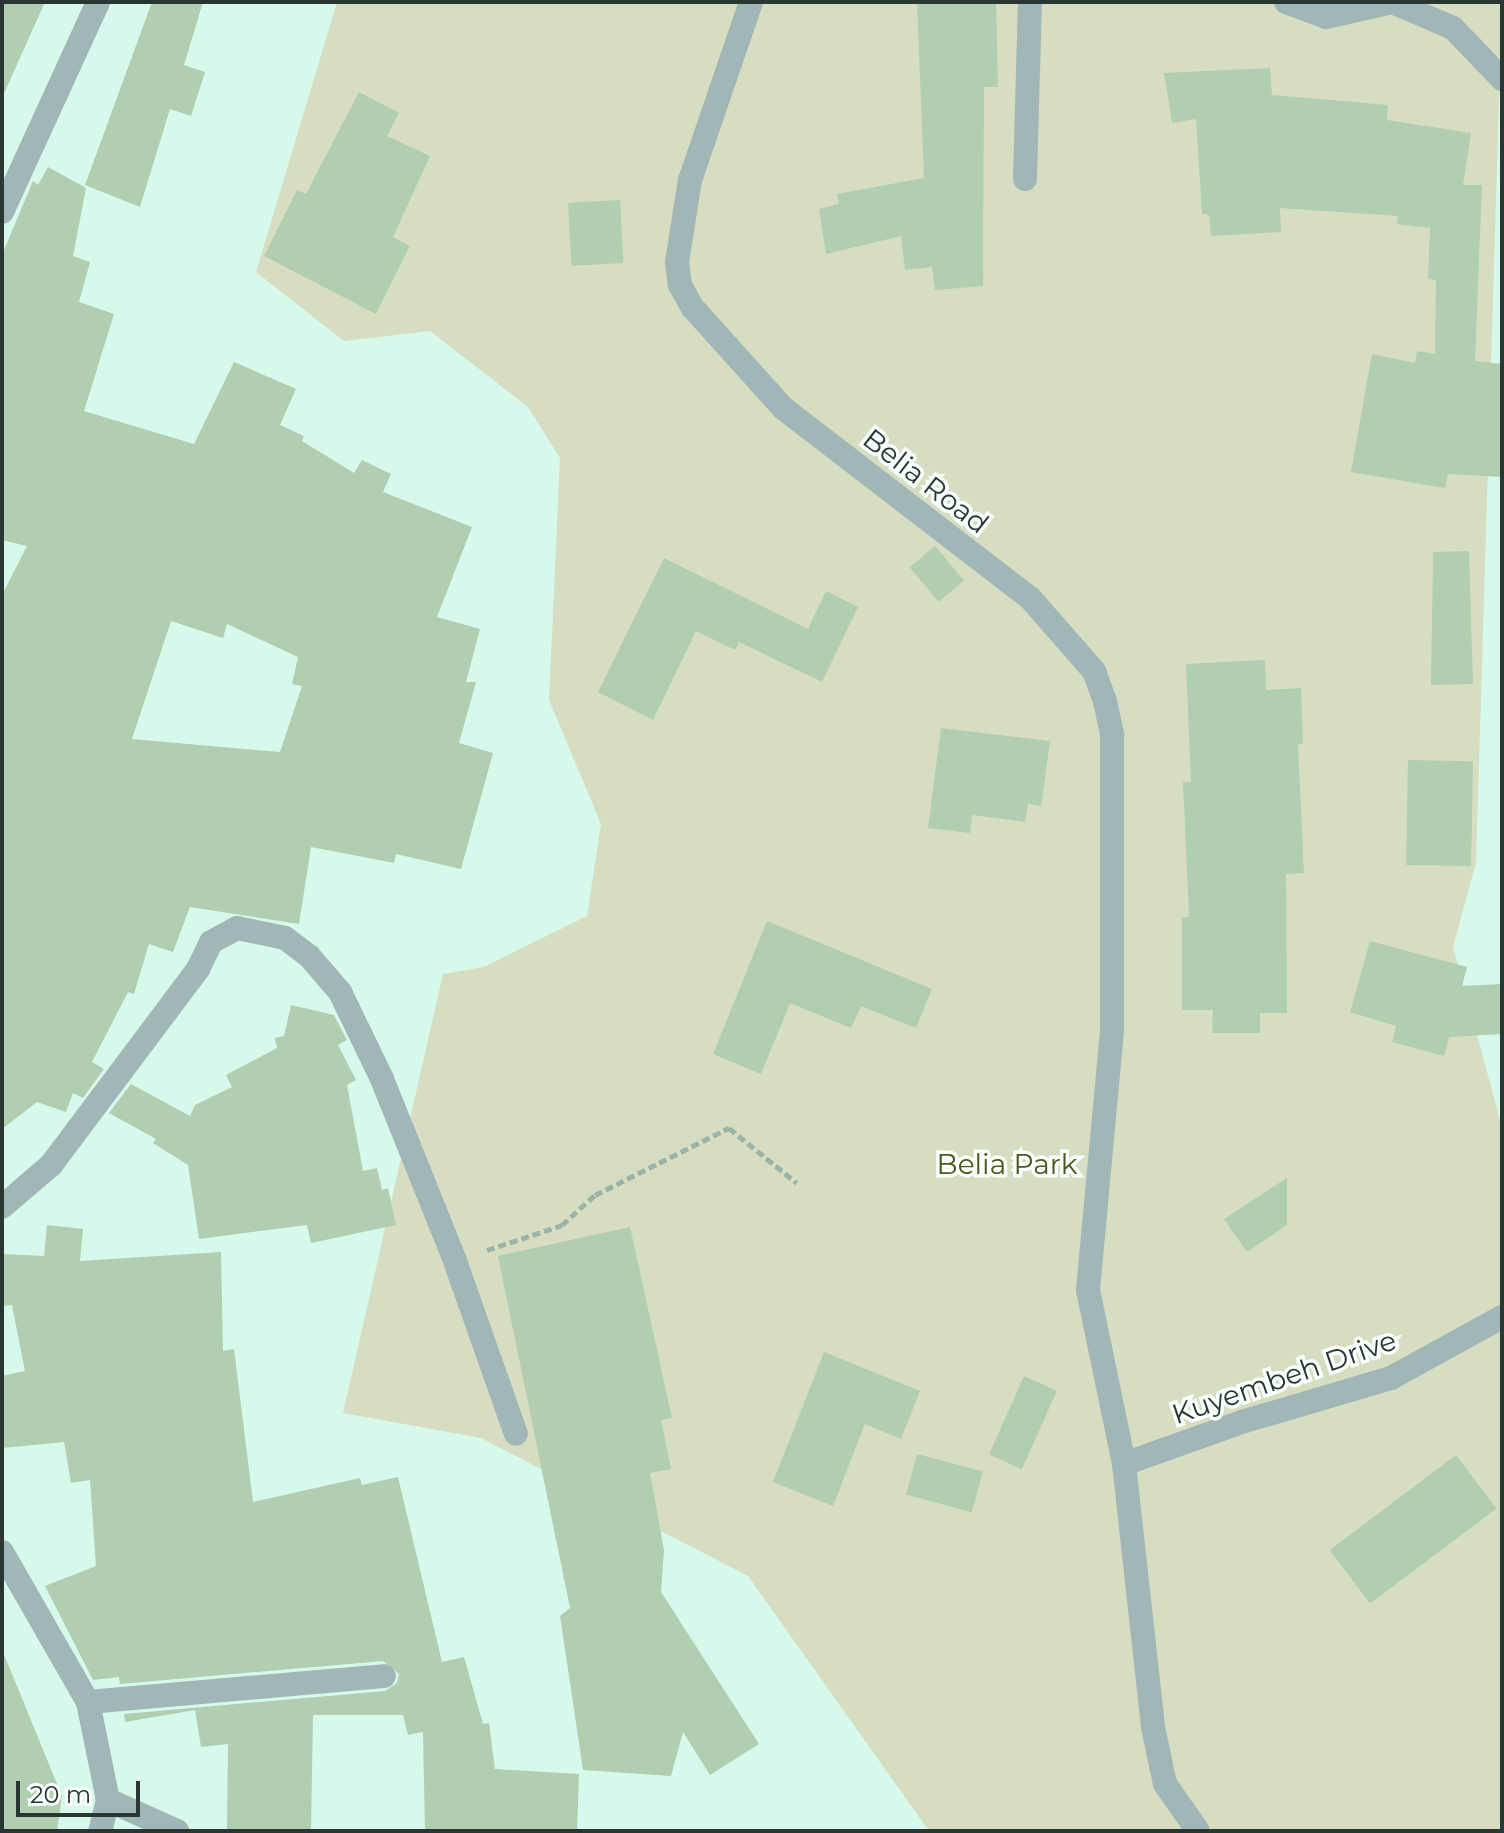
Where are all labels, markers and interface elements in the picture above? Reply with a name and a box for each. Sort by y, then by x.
street label: Belia Road [856,422,996,540]
park label: Belia Park [937,1147,1077,1181]
street label: Kuyembeh Drive [1167,1323,1401,1431]
scale bar [20,1765,144,1815]
text: 20 m [30,1780,91,1809]

